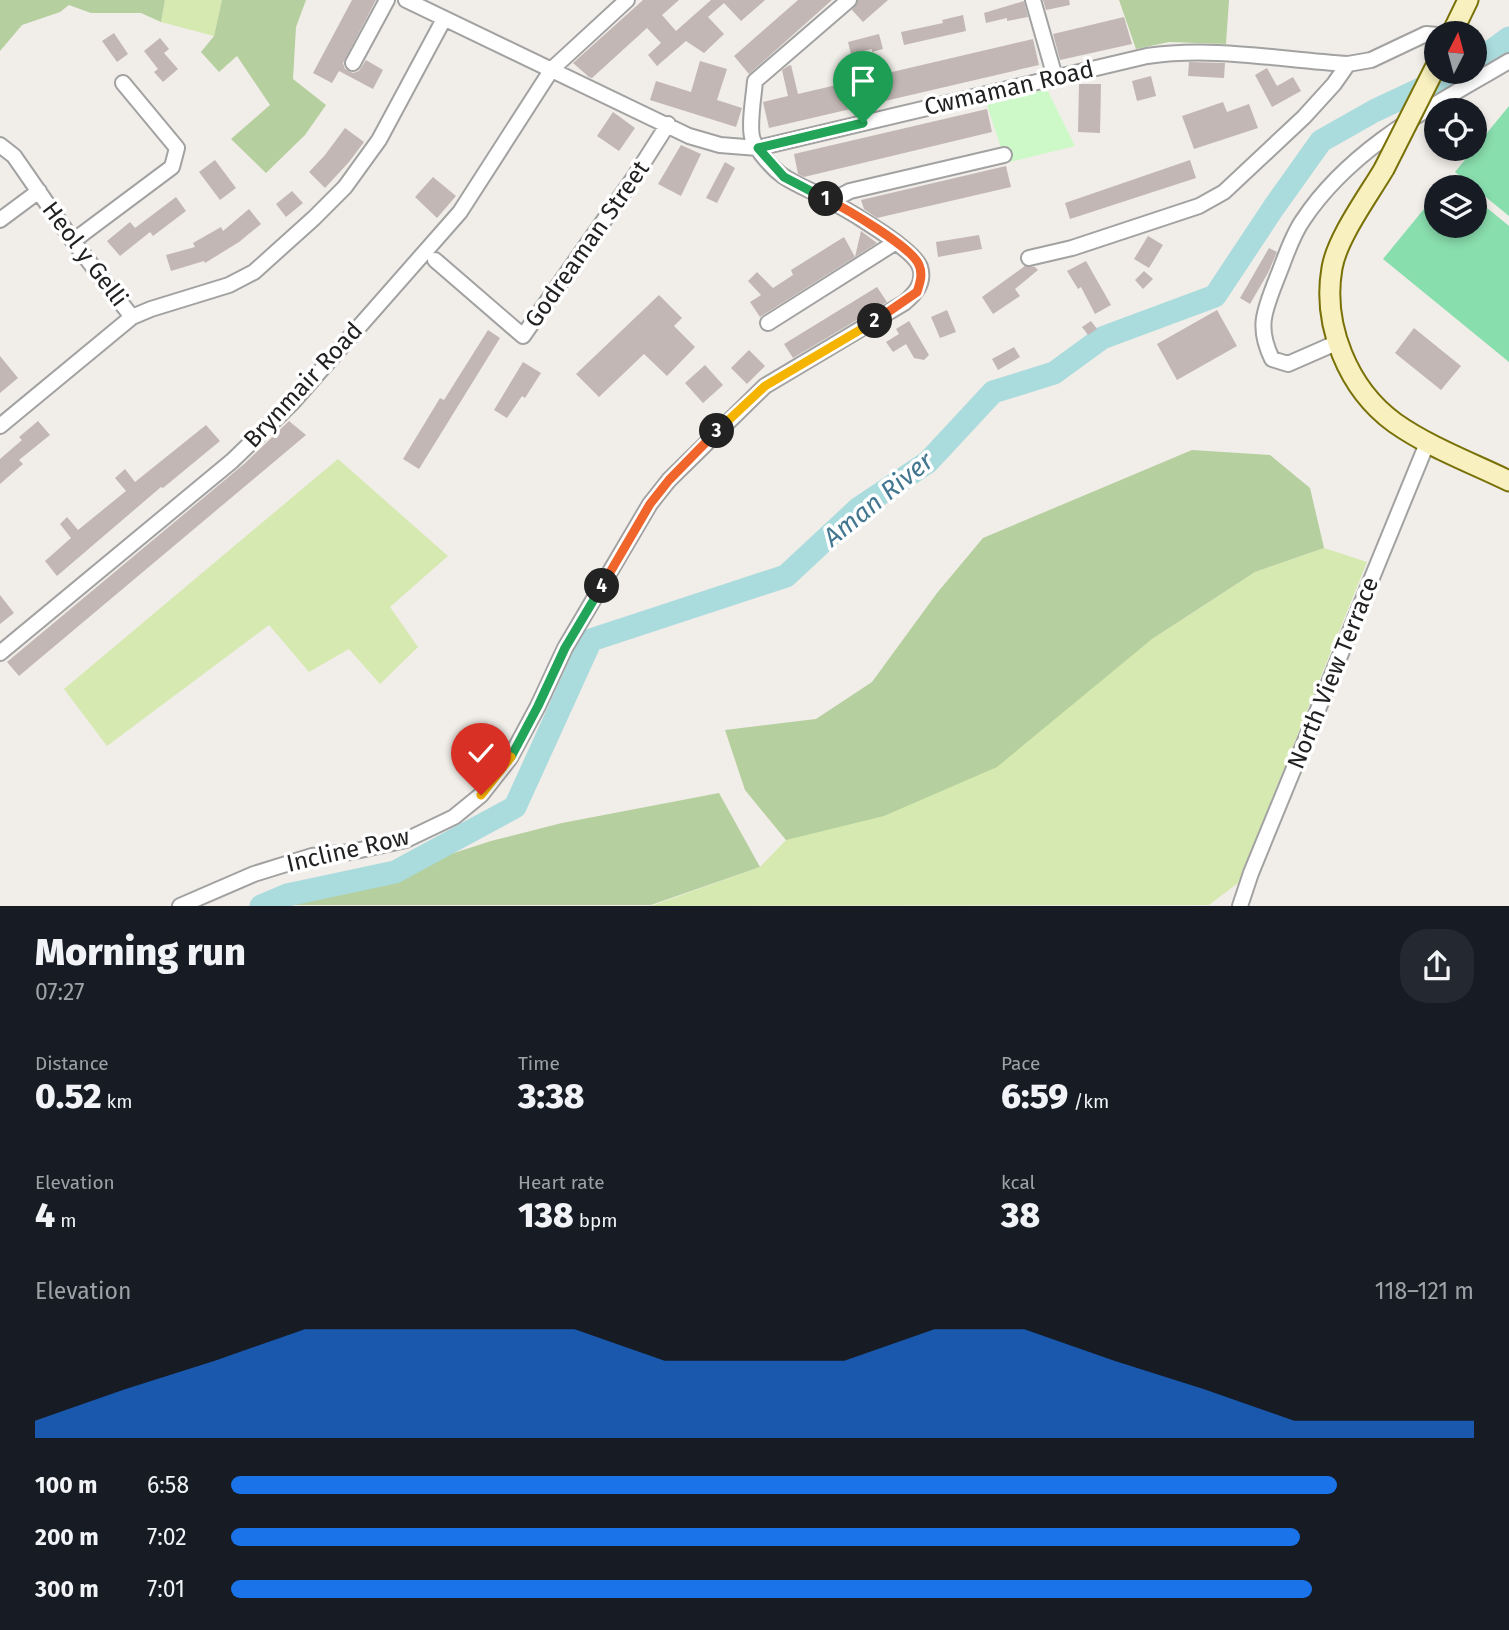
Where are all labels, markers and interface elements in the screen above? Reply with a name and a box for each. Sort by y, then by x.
north arrow [1424,21,1488,84]
map controls [1424,21,1487,238]
pin [833,51,893,123]
street label: Cwmaman Road [922,55,1096,121]
icon: arrive [844,62,882,100]
button: locate [1424,98,1487,161]
street label: Godreaman Street [519,155,655,333]
button: layers [1424,175,1487,238]
pin: 1 [808,182,844,216]
text: 1 [821,187,830,210]
street label: Heol y Gelli [36,196,134,312]
pin: 2 [858,304,892,338]
text: 2 [870,309,879,332]
street label: Brynmair Road [238,317,368,453]
pin: 3 [700,414,734,448]
text: 3 [712,419,721,442]
water label: Aman River [816,445,940,554]
pin: 4 [584,568,620,604]
street label: North View Terrace [1282,573,1384,773]
text: 4 [596,574,607,597]
pin [451,723,511,795]
icon: check [462,734,500,772]
street label: Incline Row [284,822,412,878]
text: Morning run [35,929,246,975]
button: share [1400,929,1474,1003]
text: 07:27 [35,978,84,1006]
text: Distance [35,1052,109,1075]
text: Time [518,1052,560,1075]
text: Pace [1001,1052,1040,1075]
text: 0.52 [35,1075,101,1117]
text: 3:38 [518,1075,585,1117]
text: 6:59 [1001,1075,1068,1117]
text: km [101,1090,133,1113]
text: /km [1068,1090,1109,1113]
text: Elevation [35,1171,115,1194]
text: Heart rate [518,1171,605,1194]
text: kcal [1001,1171,1035,1194]
text: 4 [35,1194,55,1236]
text: 138 [518,1194,574,1236]
text: 38 [1001,1194,1040,1236]
text: m [55,1209,76,1232]
text: bpm [574,1209,618,1232]
text: Elevation [35,1277,131,1305]
text: 118–121 m [1375,1277,1474,1305]
text: 100 m [35,1471,97,1499]
text: 6:58 [147,1471,189,1499]
text: 200 m [35,1523,99,1551]
text: 7:02 [147,1523,187,1551]
text: 300 m [35,1575,99,1603]
text: 7:01 [147,1575,185,1603]

